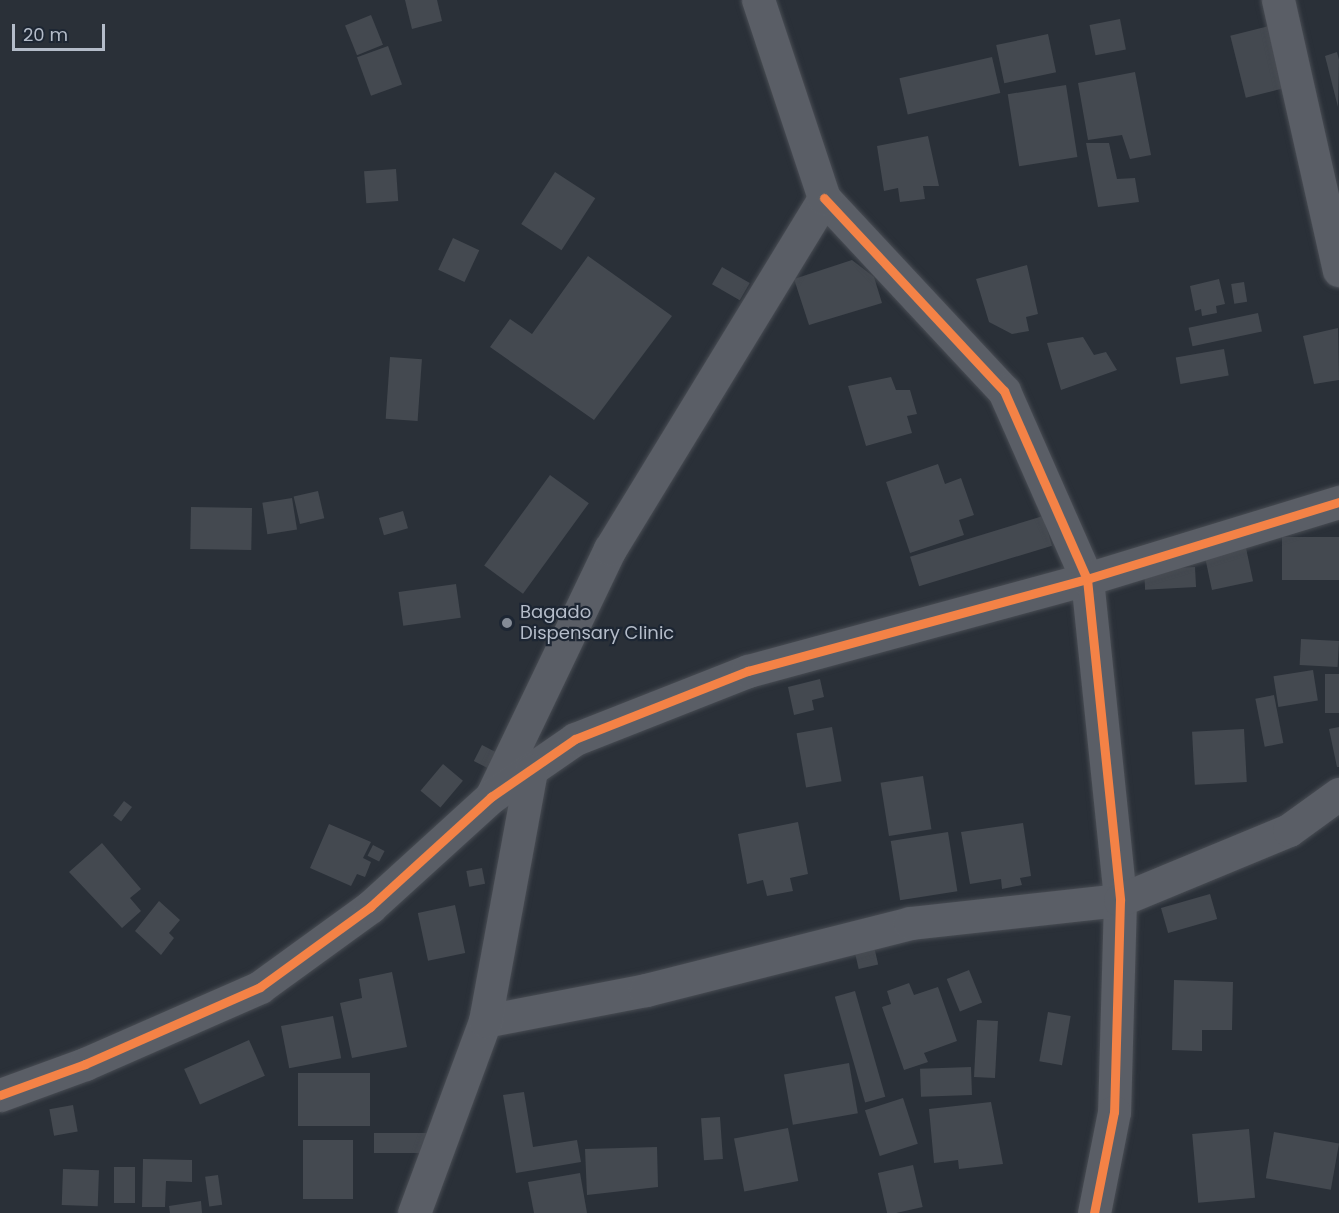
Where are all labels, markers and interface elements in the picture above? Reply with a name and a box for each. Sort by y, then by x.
scale bar [15,12,108,50]
text: 20 m [23,22,68,47]
place label: Bagado Dispensary Clinic [520,602,674,644]
marker: Bagado Dispensary Clinic [498,614,516,632]

